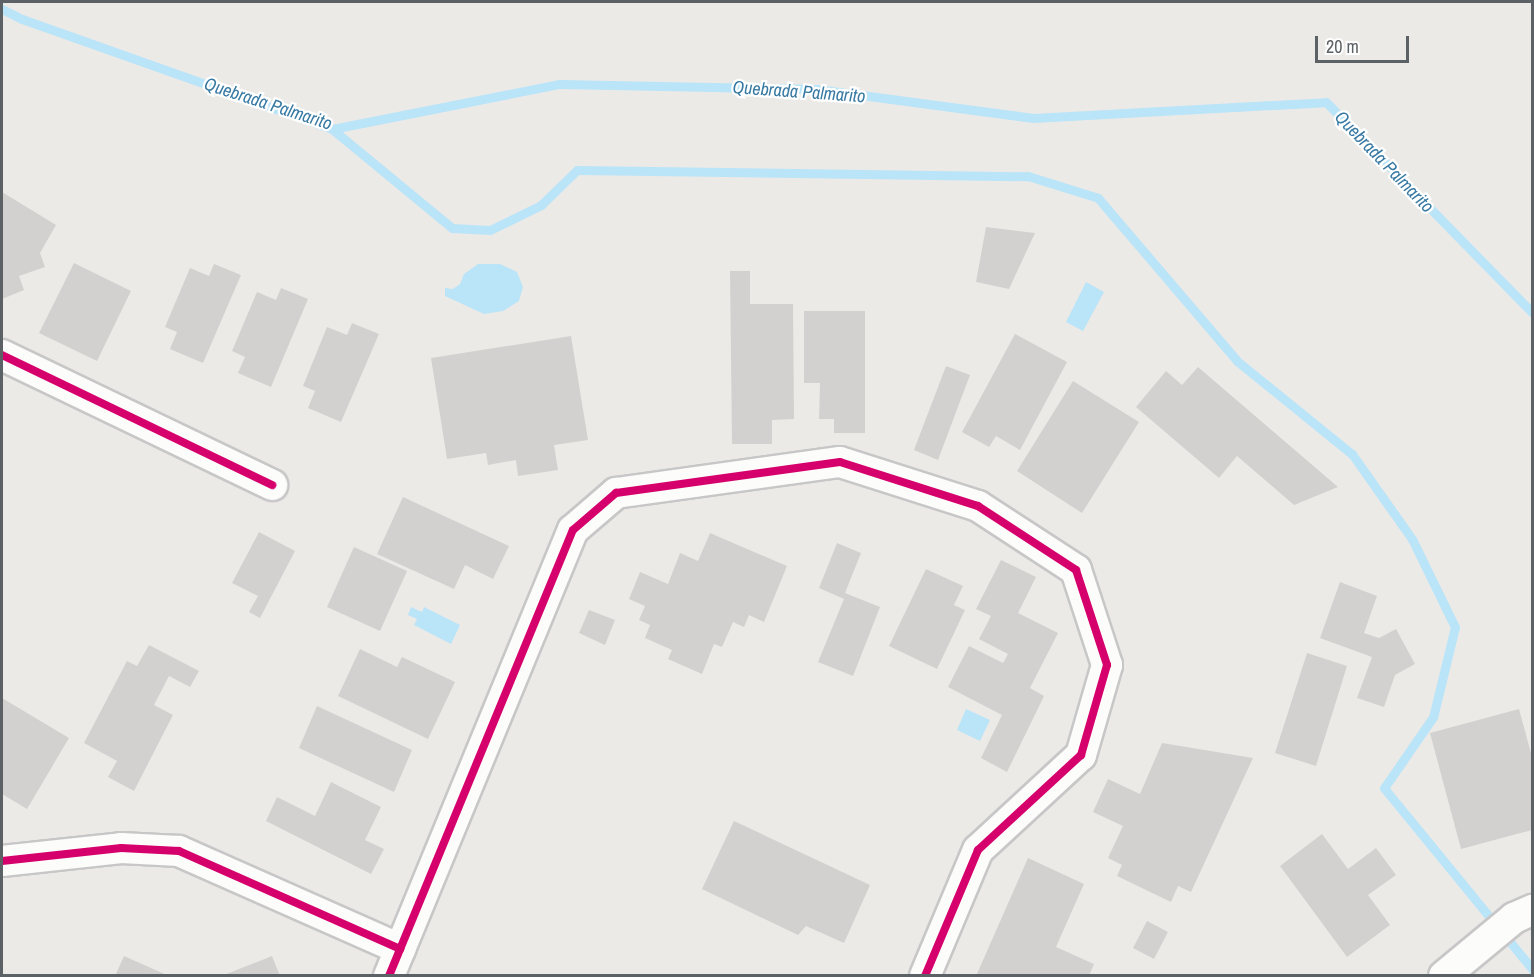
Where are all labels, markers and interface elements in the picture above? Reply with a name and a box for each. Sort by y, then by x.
scale bar [1318,24,1412,62]
text: 20 m [1326,34,1359,59]
water label: Quebrada Palmarito [201,73,335,135]
water label: Quebrada Palmarito [732,77,866,107]
water label: Quebrada Palmarito [1330,107,1438,217]

